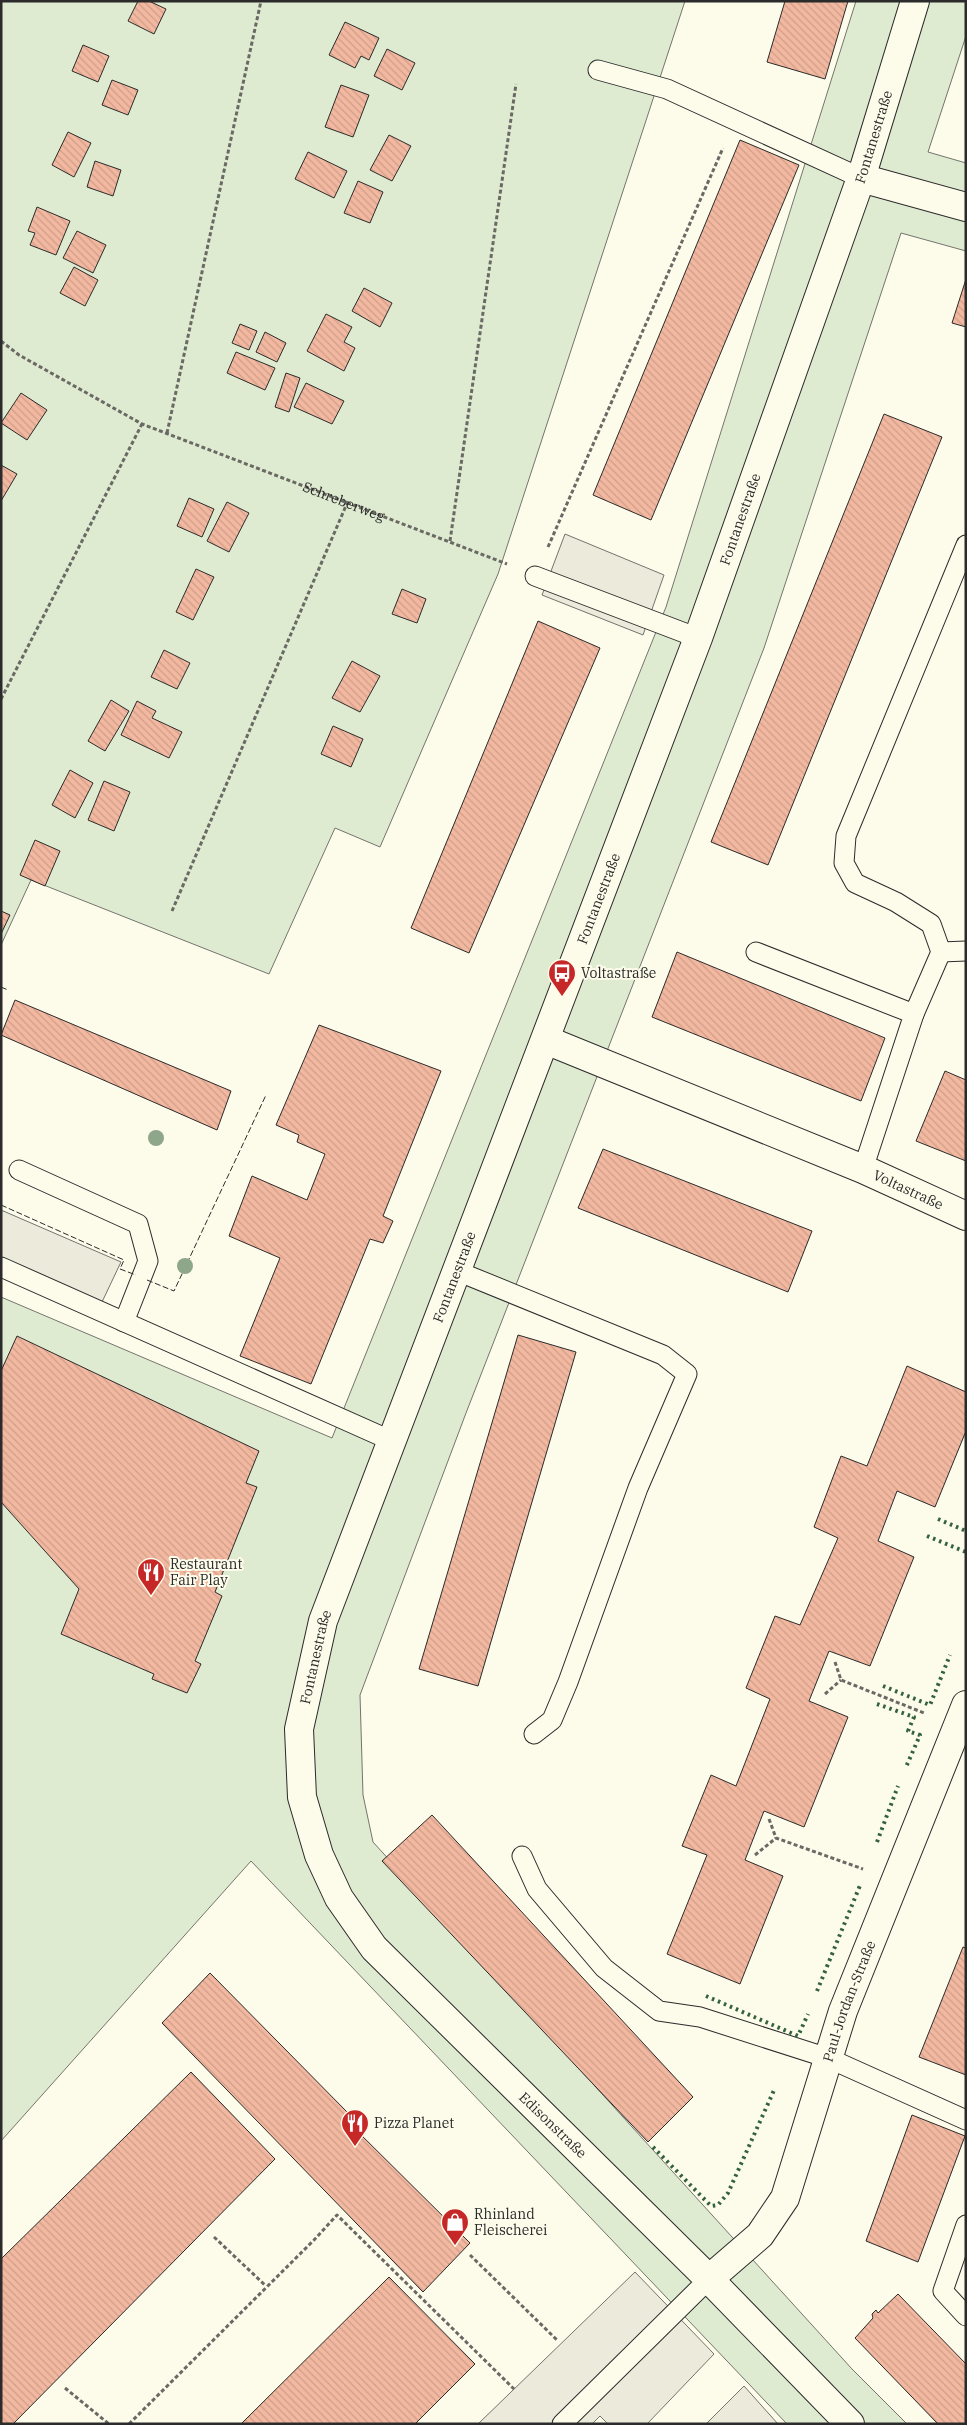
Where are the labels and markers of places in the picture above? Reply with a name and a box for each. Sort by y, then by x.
bus stop icon: Voltastraße [547,958,577,997]
place label: Voltastraße [581,964,656,982]
place label: Restaurant Fair Play [170,1555,242,1589]
restaurant icon: Restaurant Fair Play [136,1557,166,1596]
restaurant icon: Pizza Planet [340,2108,370,2147]
place label: Pizza Planet [374,2114,454,2132]
place label: Rhinland Fleischerei [474,2205,547,2239]
shop icon: Rhinland Fleischerei [440,2207,470,2246]

